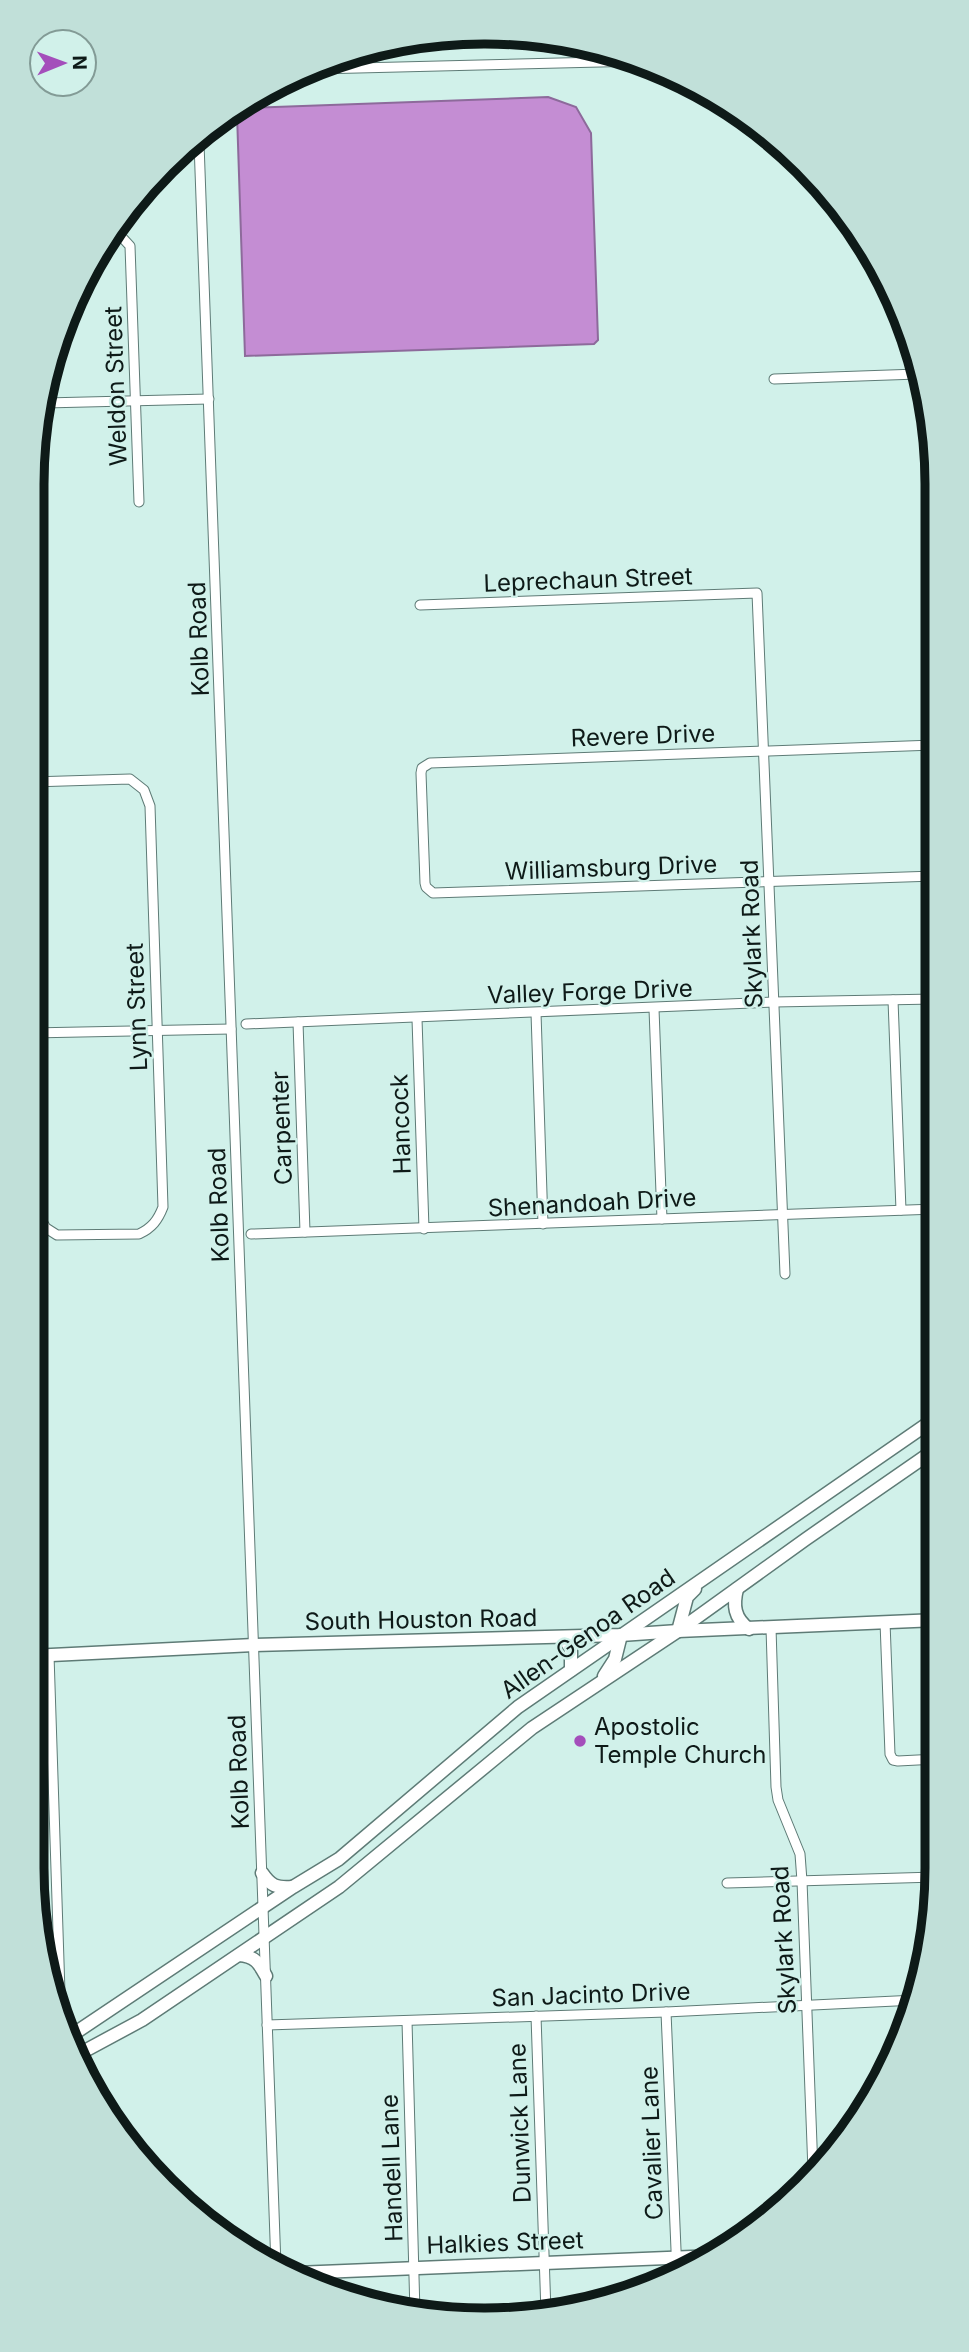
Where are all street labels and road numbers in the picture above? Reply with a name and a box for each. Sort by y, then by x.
street label: Weldon Street [98,305,133,466]
street label: Leprechaun Street [483,561,693,598]
street label: Kolb Road [182,581,215,697]
street label: Revere Drive [570,718,716,753]
street label: Williamsburg Drive [504,849,718,886]
street label: Skylark Road [734,859,769,1009]
street label: Lynn Street [120,942,153,1072]
street label: Valley Forge Drive [487,973,693,1010]
street label: Carpenter [265,1071,298,1185]
street label: Hancock [384,1073,417,1175]
street label: Kolb Road [202,1147,235,1263]
street label: Shenandoah Drive [487,1183,697,1222]
street label: Allen-Genoa Road [495,1563,680,1705]
street label: South Houston Road [304,1603,538,1636]
street label: Kolb Road [222,1714,255,1830]
street label: Skylark Road [765,1865,802,2015]
street label: San Jacinto Drive [491,1977,691,2012]
street label: Dunwick Lane [502,2043,537,2203]
street label: Cavalier Lane [634,2065,669,2221]
street label: Handell Lane [374,2094,409,2242]
street label: Halkies Street [426,2225,584,2260]

